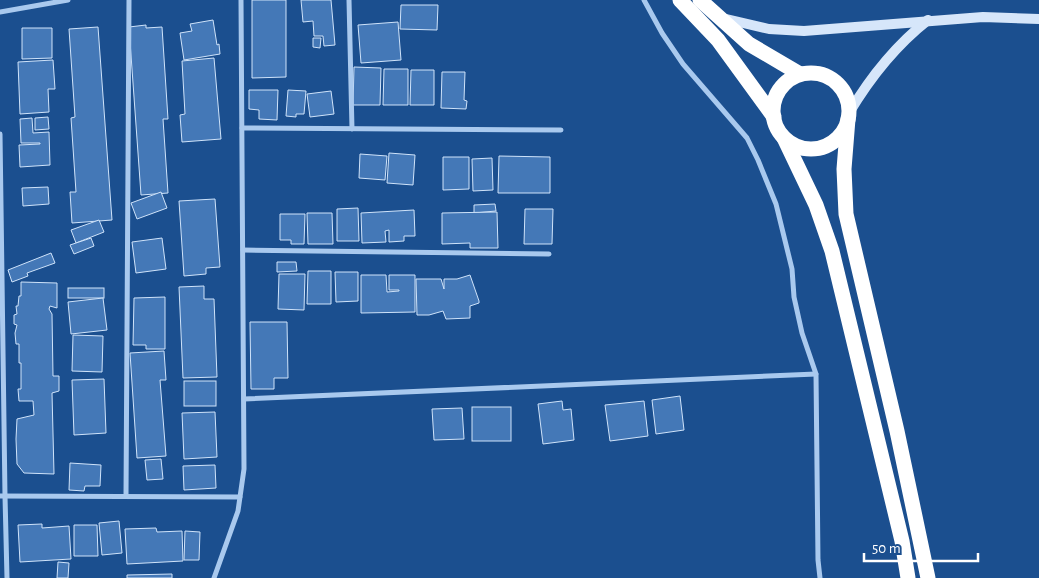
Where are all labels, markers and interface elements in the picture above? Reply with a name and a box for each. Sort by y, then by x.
scale bar [864,530,978,562]
text: 50 m [872,541,901,556]

